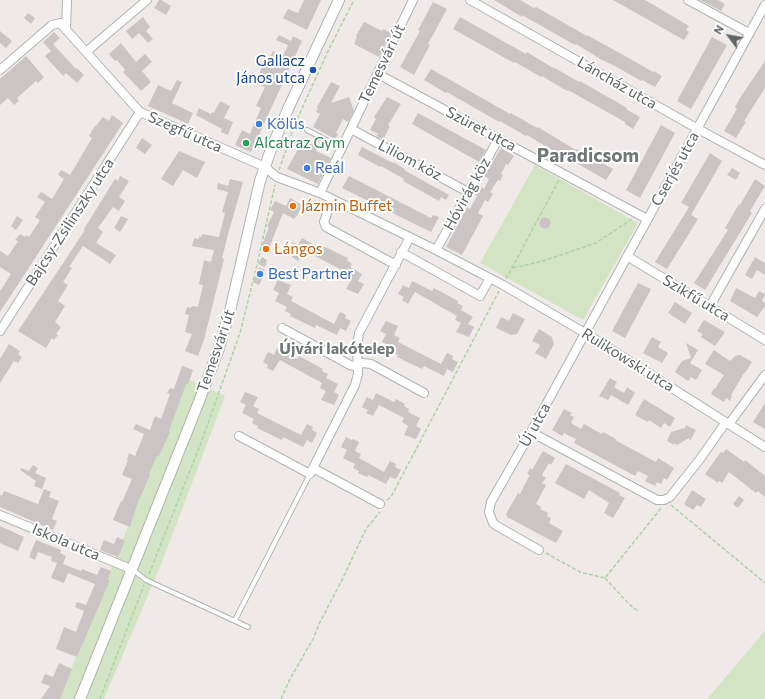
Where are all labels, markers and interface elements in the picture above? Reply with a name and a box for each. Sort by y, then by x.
north arrow [709,16,749,56]
street label: Temesvári út [355,21,409,107]
text: N [711,22,726,36]
place label: Gallacz János utca [236,52,305,87]
street label: Láncház utca [574,53,660,113]
marker: Gallacz János utca [308,65,318,75]
street label: Szüret utca [443,103,519,155]
street label: Szegfű utca [145,108,225,156]
place label: Kölüs [267,115,305,133]
marker: Kölüs [254,119,264,129]
street label: Cserjés utca [647,129,703,209]
place label: Alcatraz Gym [254,134,345,152]
street label: Liliom köz [375,136,445,184]
marker: Alcatraz Gym [241,138,251,148]
district label: Paradicsom [537,145,639,167]
street label: Bajcsy-Zsilinszky utca [22,155,118,289]
street label: Hóvirág köz [440,155,494,233]
place label: Reál [315,159,344,177]
marker: Reál [302,163,312,173]
place label: Jázmin Buffet [301,197,392,215]
marker: Jázmin Buffet [288,201,298,211]
place label: Lángos [274,240,323,258]
marker: Lángos [261,244,271,254]
place label: Best Partner [268,265,353,283]
marker: Best Partner [255,269,265,279]
street label: Szikfű utca [659,271,733,325]
street label: Temesvári út [193,307,239,395]
street label: Rulikowski utca [578,324,678,396]
district label: Újvári lakótelep [279,339,395,359]
street label: Új utca [516,400,554,450]
street label: Iskola utca [29,520,103,564]

